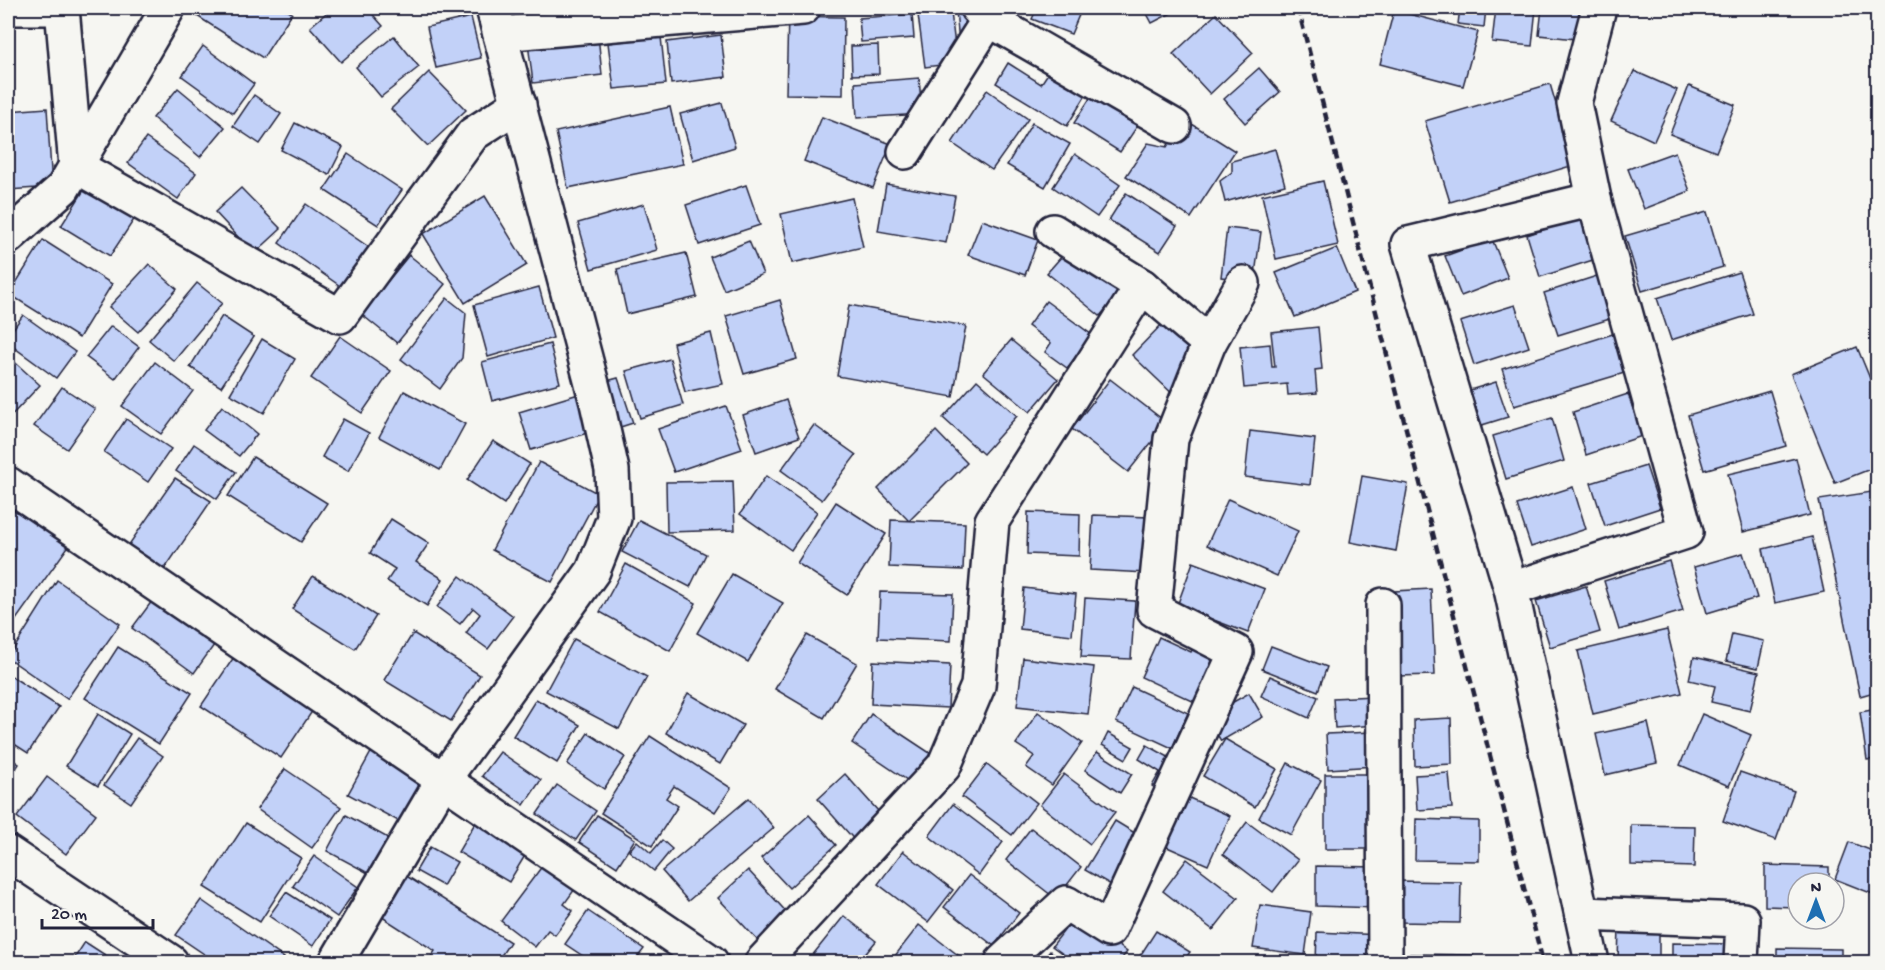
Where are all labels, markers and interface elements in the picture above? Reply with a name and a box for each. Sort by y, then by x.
north arrow [1786,871,1846,931]
text: N [1811,880,1822,899]
scale bar [42,892,153,930]
text: 20 m [51,905,87,926]

